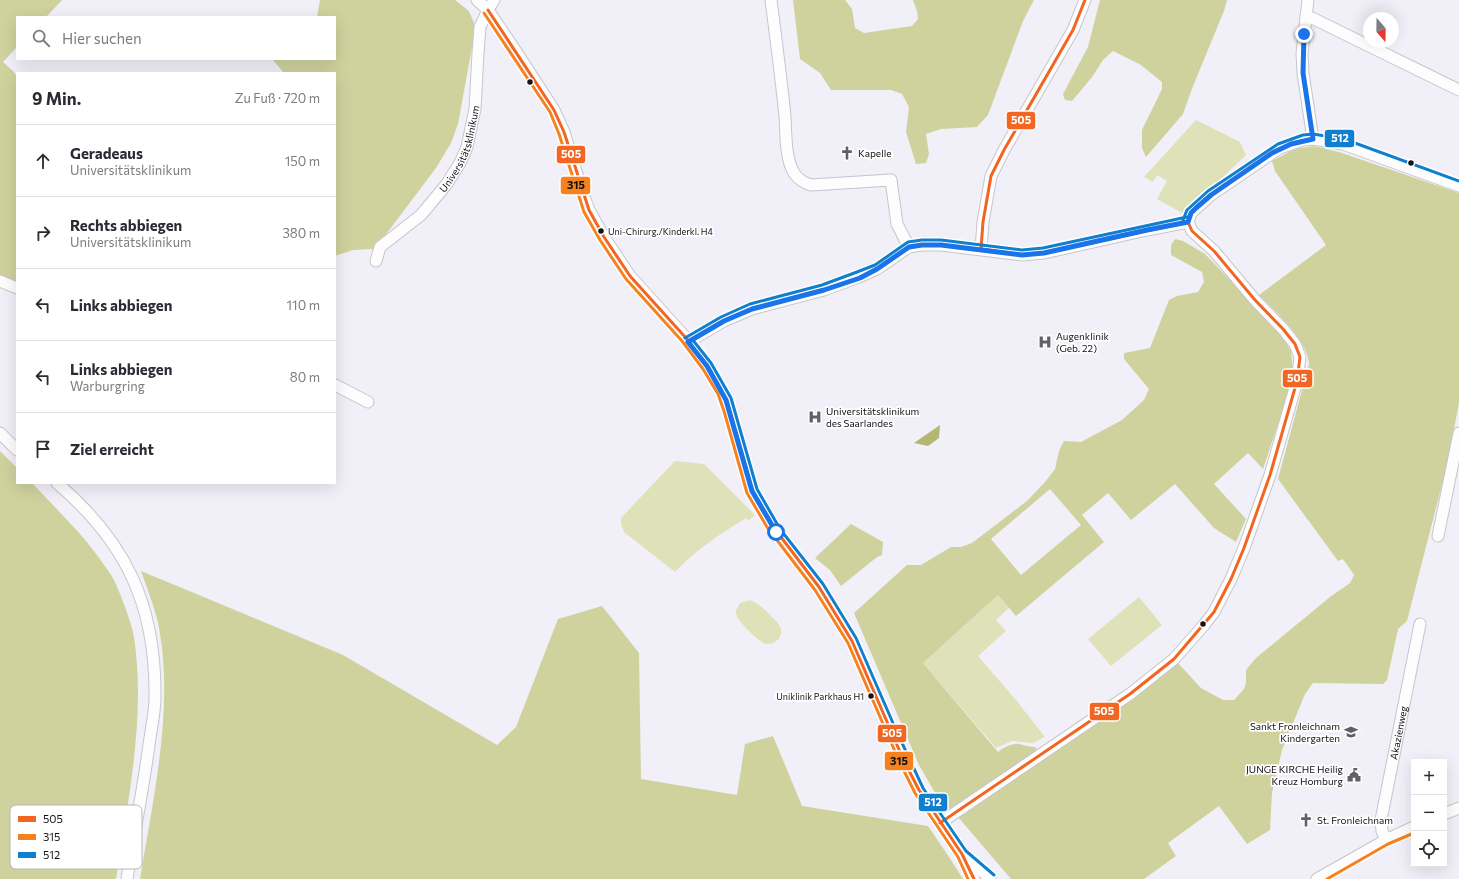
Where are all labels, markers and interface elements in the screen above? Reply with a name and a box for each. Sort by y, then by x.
north arrow [1363,12,1399,48]
search box [16,16,336,60]
route end [1295,25,1313,43]
icon: search [30,27,52,49]
text: Hier suchen [62,29,142,47]
unlabelled marker [525,77,535,87]
text: 9 Min. [32,88,81,109]
text: Zu Fuß · 720 m [235,90,320,106]
street label: Universitätsklinikum [437,104,482,194]
line badge: 505 [1006,111,1036,130]
text: 505 [1011,113,1031,126]
line badge: 512 [1324,129,1355,148]
text: 512 [1331,131,1349,144]
text: Geradeaus [70,144,143,162]
line badge: 505 [556,145,586,164]
church icon: Kapelle [839,145,855,161]
text: 505 [561,147,581,160]
place label: Kapelle [858,147,892,159]
icon: ahead [32,150,54,172]
text: 150 m [285,153,320,169]
unlabelled marker [1406,158,1416,168]
text: Universitätsklinikum [70,162,191,178]
line badge: 315 [560,176,591,195]
text: 315 [567,178,585,191]
text: Rechts abbiegen [70,216,182,234]
icon: right [32,222,54,244]
text: 380 m [282,225,320,241]
marker: Uni-Chirurg./Kinderkl. H4 [596,226,606,236]
place label: Uni-Chirurg./Kinderkl. H4 [608,226,714,237]
text: Universitätsklinikum [70,234,191,250]
icon: left [32,294,54,316]
text: Links abbiegen [70,296,172,314]
text: 110 m [287,297,320,313]
place label: Augenklinik (Geb. 22) [1056,330,1110,354]
hospital icon: Augenklinik (Geb. 22) [1037,334,1053,350]
text: Links abbiegen [70,360,172,378]
icon: left [32,366,54,388]
text: 80 m [290,369,320,385]
line badge: 505 [1282,369,1313,388]
text: 505 [1287,371,1307,384]
text: Warburgring [70,378,145,394]
place label: Universitätsklinikum des Saarlandes [826,405,919,429]
hospital icon: Universitätsklinikum des Saarlandes [807,409,823,425]
icon: arrive [32,438,54,460]
text: Ziel erreicht [70,440,154,458]
route start [767,523,785,541]
unlabelled marker [1198,619,1208,629]
place label: Uniklinik Parkhaus H1 [776,691,864,702]
marker: Uniklinik Parkhaus H1 [866,691,876,701]
line badge: 505 [1089,702,1120,721]
text: 505 [1094,704,1114,717]
street label: Akazienweg [1387,704,1410,761]
place label: Sankt Fronleichnam Kindergarten [1250,720,1340,744]
line badge: 505 [877,724,907,743]
school or university icon: Sankt Fronleichnam Kindergarten [1343,724,1359,740]
text: 505 [882,726,902,739]
line badge: 315 [884,751,914,771]
text: 315 [890,754,908,767]
map controls [1411,759,1447,867]
button: + [1411,759,1447,795]
place label: JUNGE KIRCHE Heilig Kreuz Homburg [1246,763,1344,787]
public building icon: JUNGE KIRCHE Heilig Kreuz Homburg [1346,767,1362,783]
line badge: 512 [918,793,948,812]
text: 512 [924,795,942,808]
button: − [1411,795,1447,831]
legend [10,805,142,869]
text: 505 [43,812,63,825]
church icon: St. Fronleichnam [1298,812,1314,828]
place label: St. Fronleichnam [1317,814,1393,826]
text: 315 [43,830,60,843]
button: locate [1411,831,1447,867]
text: 512 [43,848,60,861]

